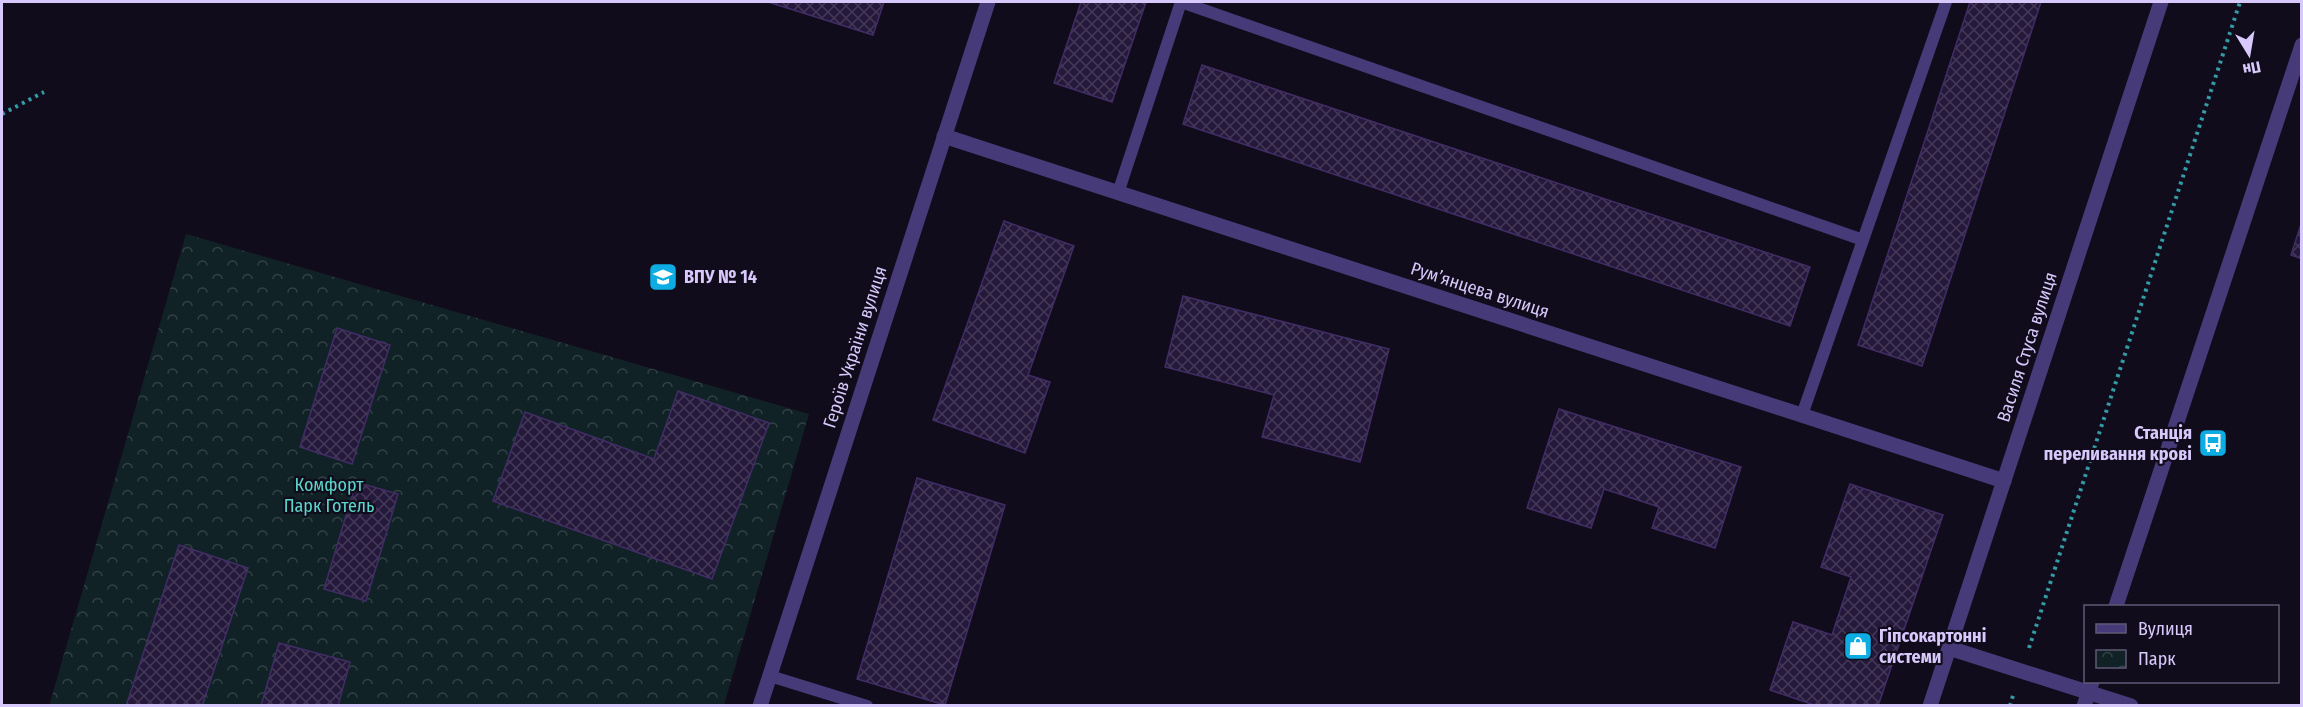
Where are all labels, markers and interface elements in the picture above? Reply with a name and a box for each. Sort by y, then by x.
north arrow [2219,24,2279,84]
text: Пн [2241,57,2262,79]
street label: Рум’янцева вулиця [1408,257,1552,323]
school or university icon: ВПУ № 14 [647,261,679,293]
street label: Героїв України вулиця [818,263,892,431]
place label: ВПУ № 14 [684,266,757,288]
street label: Василя Стуса вулиця [1992,269,2062,425]
place label: Станція переливання крові [2044,422,2192,465]
bus stop icon: Станція переливання крові [2197,427,2229,459]
park label: Комфорт Парк Готель [284,474,374,517]
legend [2084,605,2279,683]
text: Вулиця [2138,618,2193,640]
place label: Гіпсокартонні системи [1879,625,1986,668]
shop icon: Гіпсокартонні системи [1842,630,1874,662]
text: Парк [2138,648,2176,670]

